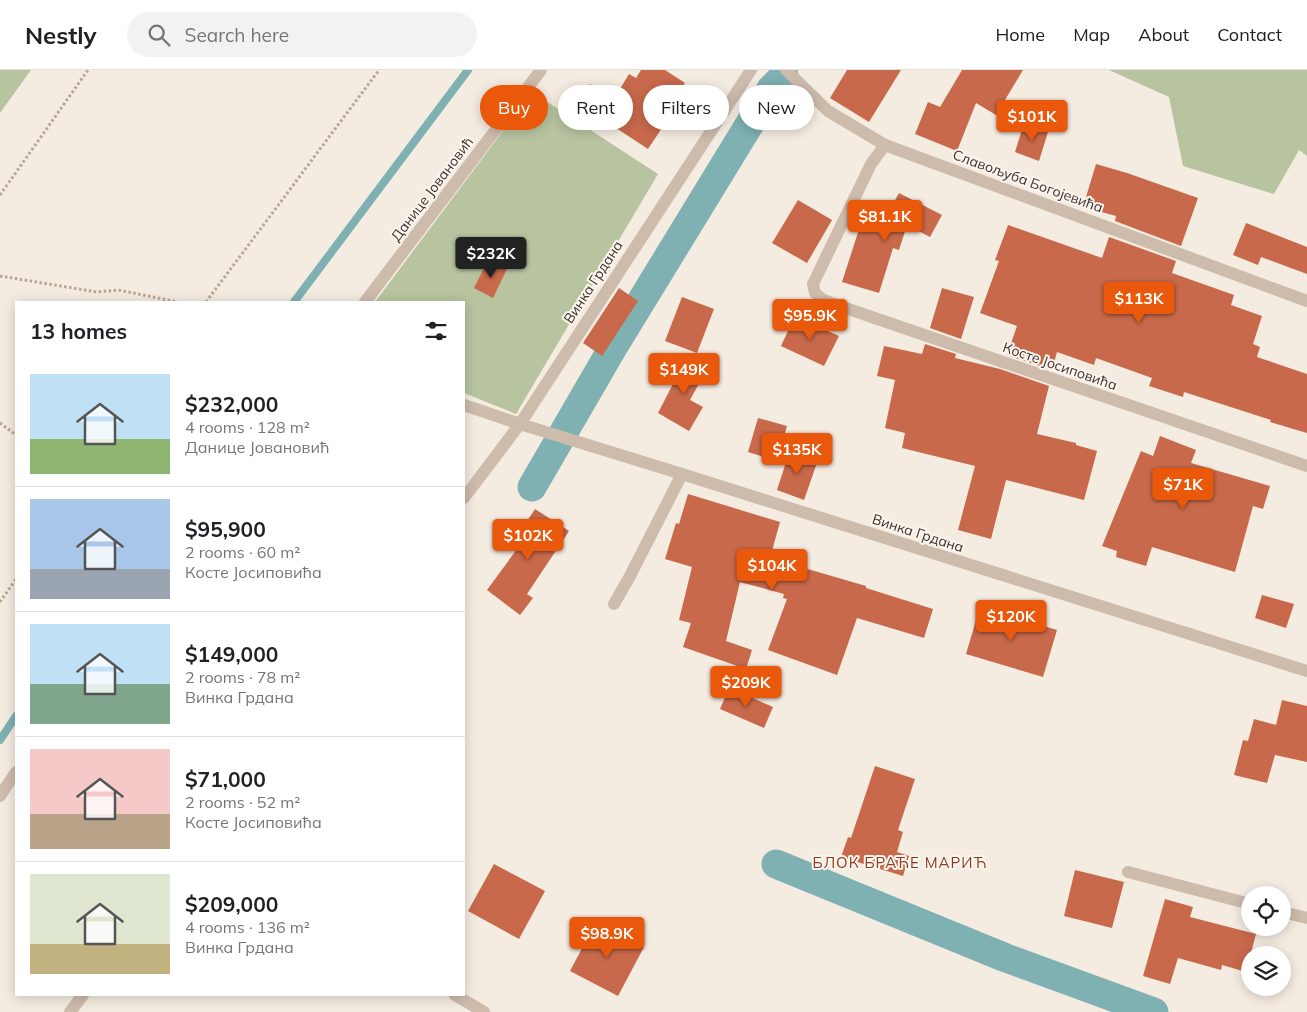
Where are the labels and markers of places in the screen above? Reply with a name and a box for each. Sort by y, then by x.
pin: $101K [997,100,1067,142]
pin: $81.1K [844,200,926,242]
pin: $232K [456,236,526,279]
pin: $113K [1104,282,1174,324]
pin: $95.9K [769,298,851,341]
pin: $149K [649,352,719,395]
pin: $135K [762,432,832,475]
pin: $71K [1153,468,1213,510]
pin: $102K [493,518,563,561]
pin: $104K [737,548,807,591]
pin: $120K [976,600,1046,642]
pin: $209K [711,666,781,708]
pin: $98.9K [566,916,648,959]

